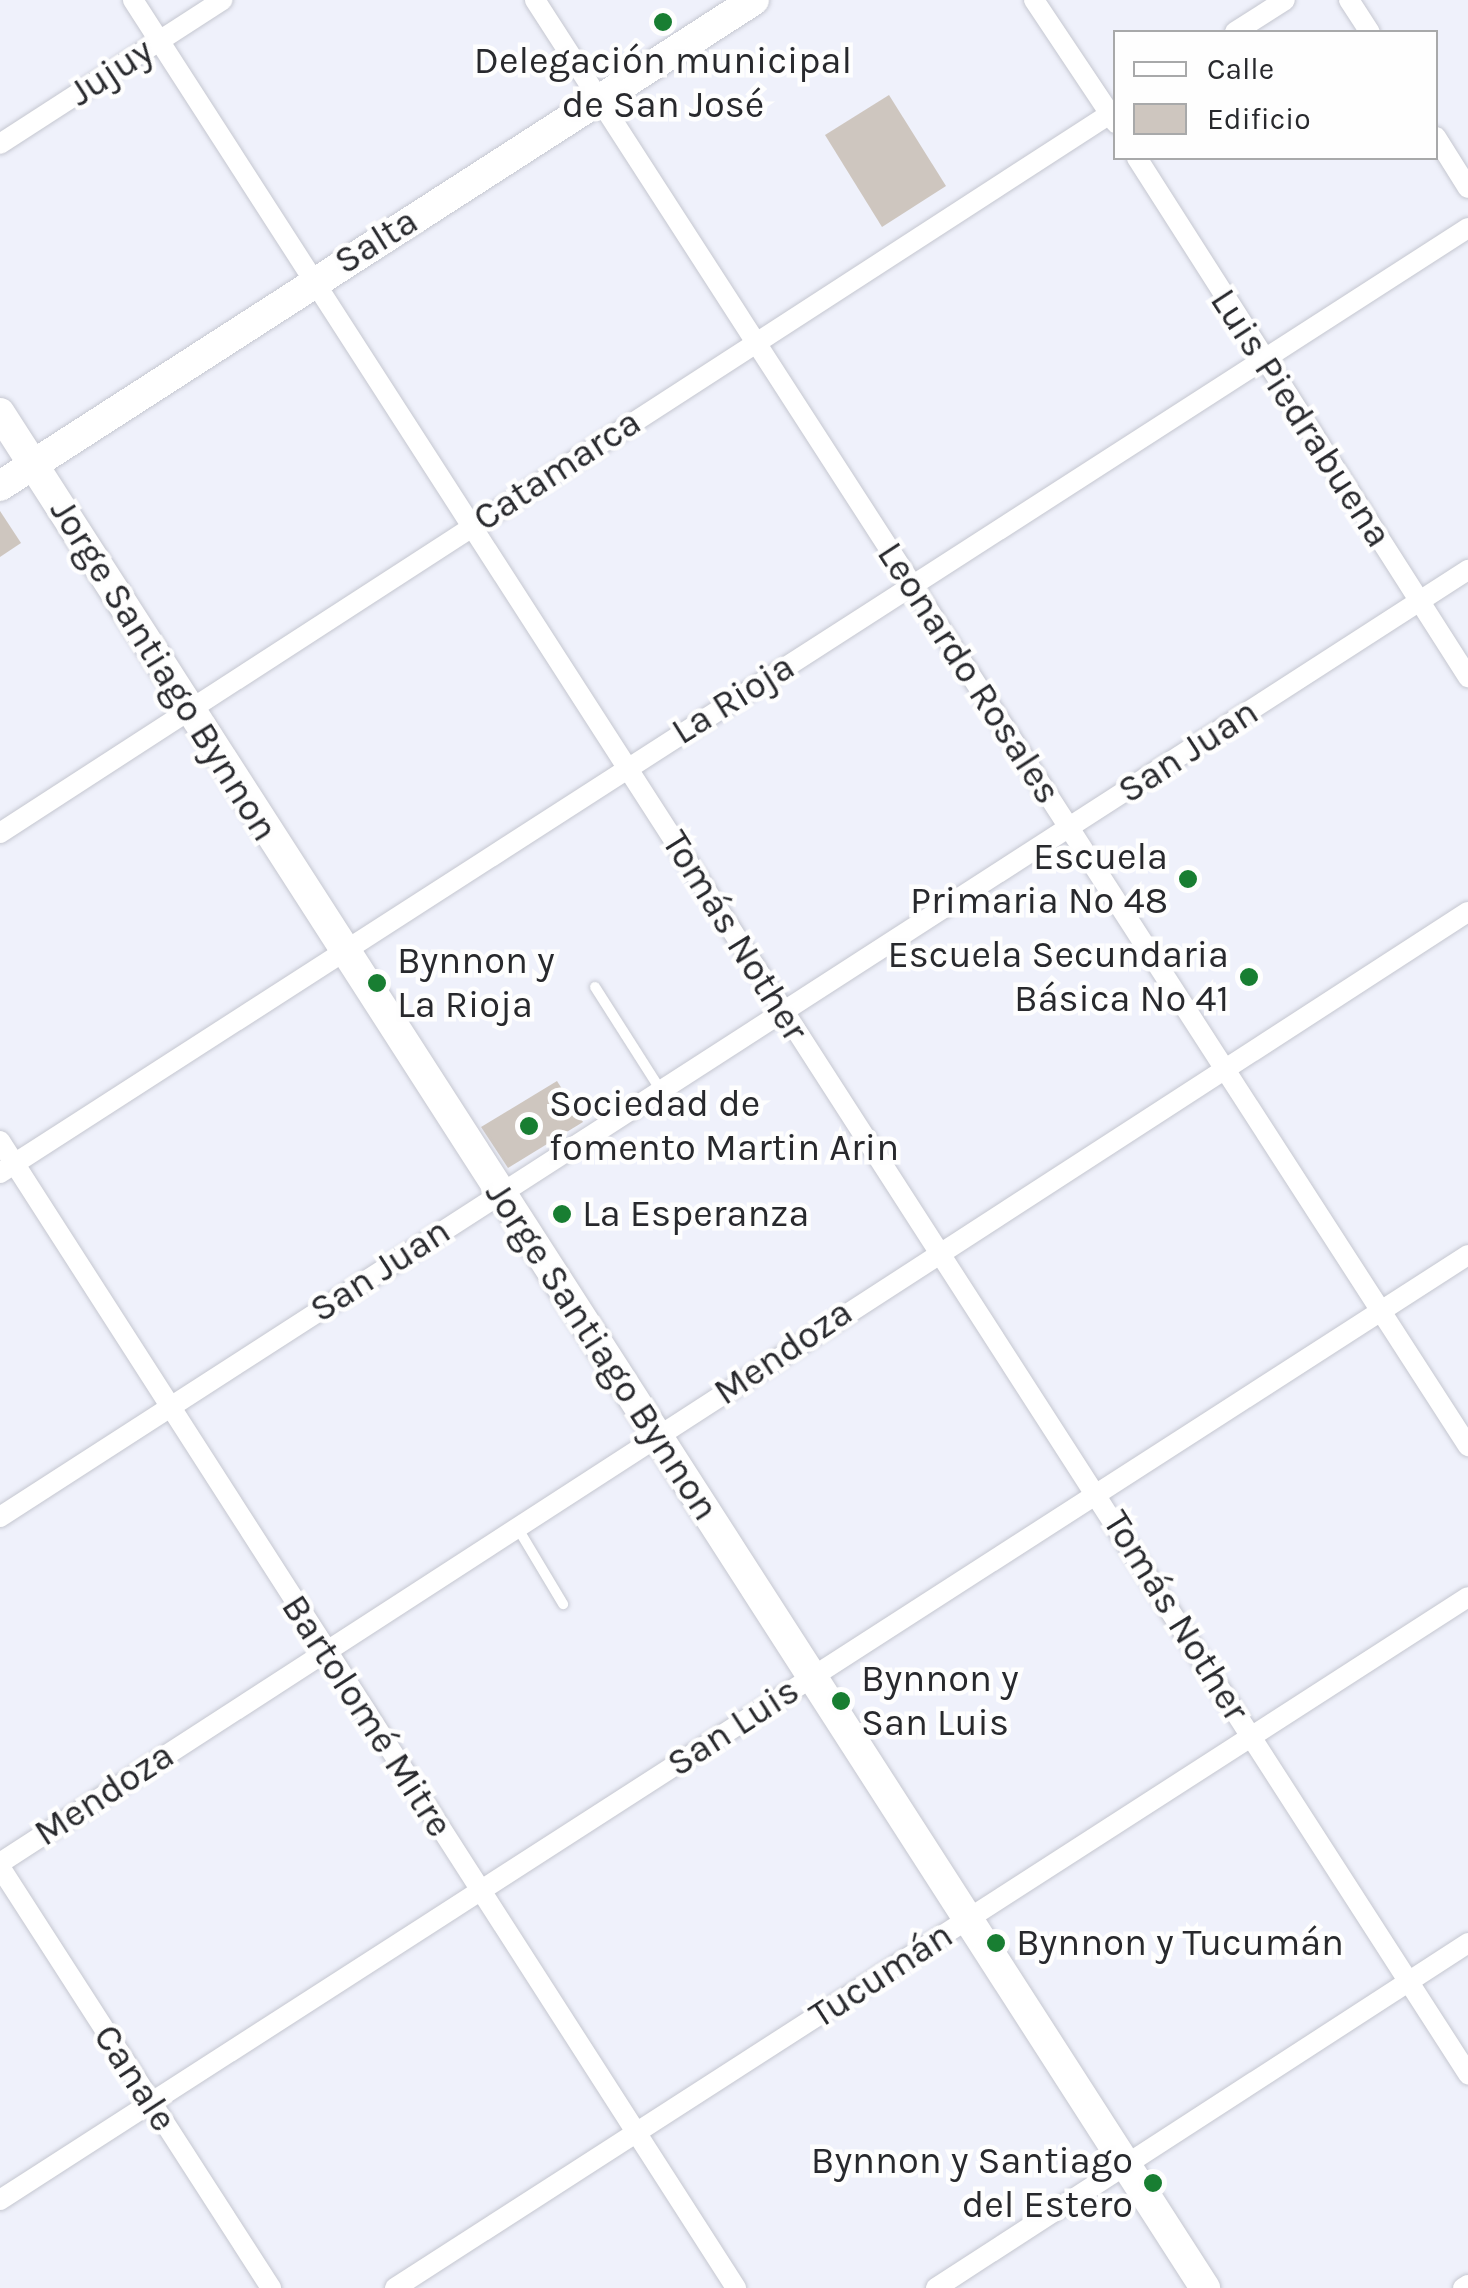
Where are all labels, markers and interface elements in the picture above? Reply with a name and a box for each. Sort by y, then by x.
marker: Delegación municipal de San José [652,11,674,33]
street label: Jujuy [60,28,162,116]
legend [1113,30,1438,160]
place label: Delegación municipal de San José [474,38,852,127]
text: Calle [1207,51,1274,87]
text: Edificio [1207,101,1311,137]
street label: Salta [326,198,426,284]
street label: Luis Piedrabuena [1200,280,1402,556]
street label: Catamarca [465,399,649,541]
street label: Jorge Santiago Bynnon [40,491,288,849]
street label: Leonardo Rosales [867,534,1071,812]
street label: La Rioja [663,644,803,754]
street label: San Juan [1109,689,1267,813]
street label: Tomás Nother [652,822,818,1050]
place label: Escuela Primaria Nº 48 [910,834,1168,924]
marker: Escuela Primaria Nº 48 [1177,868,1199,890]
place label: Escuela Secundaria Básica Nº 41 [888,932,1229,1022]
place label: Bynnon y La Rioja [397,938,555,1028]
marker: Escuela Secundaria Básica Nº 41 [1238,966,1260,988]
marker: Bynnon y La Rioja [366,972,388,994]
place label: Sociedad de fomento Martin Arin [549,1081,899,1170]
marker: Sociedad de fomento Martin Arin [518,1115,540,1137]
street label: Jorge Santiago Bynnon [475,1173,729,1529]
place label: La Esperanza [582,1191,809,1237]
marker: La Esperanza [551,1203,573,1225]
street label: San Juan [301,1208,459,1332]
street label: Mendoza [705,1289,861,1415]
street label: Tomás Nother [1093,1502,1259,1730]
street label: Bartolomé Mitre [272,1586,462,1846]
place label: Bynnon y San Luis [861,1656,1019,1746]
street label: San Luis [659,1668,807,1786]
marker: Bynnon y San Luis [830,1690,852,1712]
street label: Mendoza [26,1732,182,1856]
street label: Tucumán [801,1912,961,2038]
place label: Bynnon y Tucumán [1016,1920,1344,1966]
marker: Bynnon y Tucumán [985,1932,1007,1954]
street label: Canale [84,2016,186,2140]
place label: Bynnon y Santiago del Estero [811,2138,1133,2228]
marker: Bynnon y Santiago del Estero [1142,2172,1164,2194]

